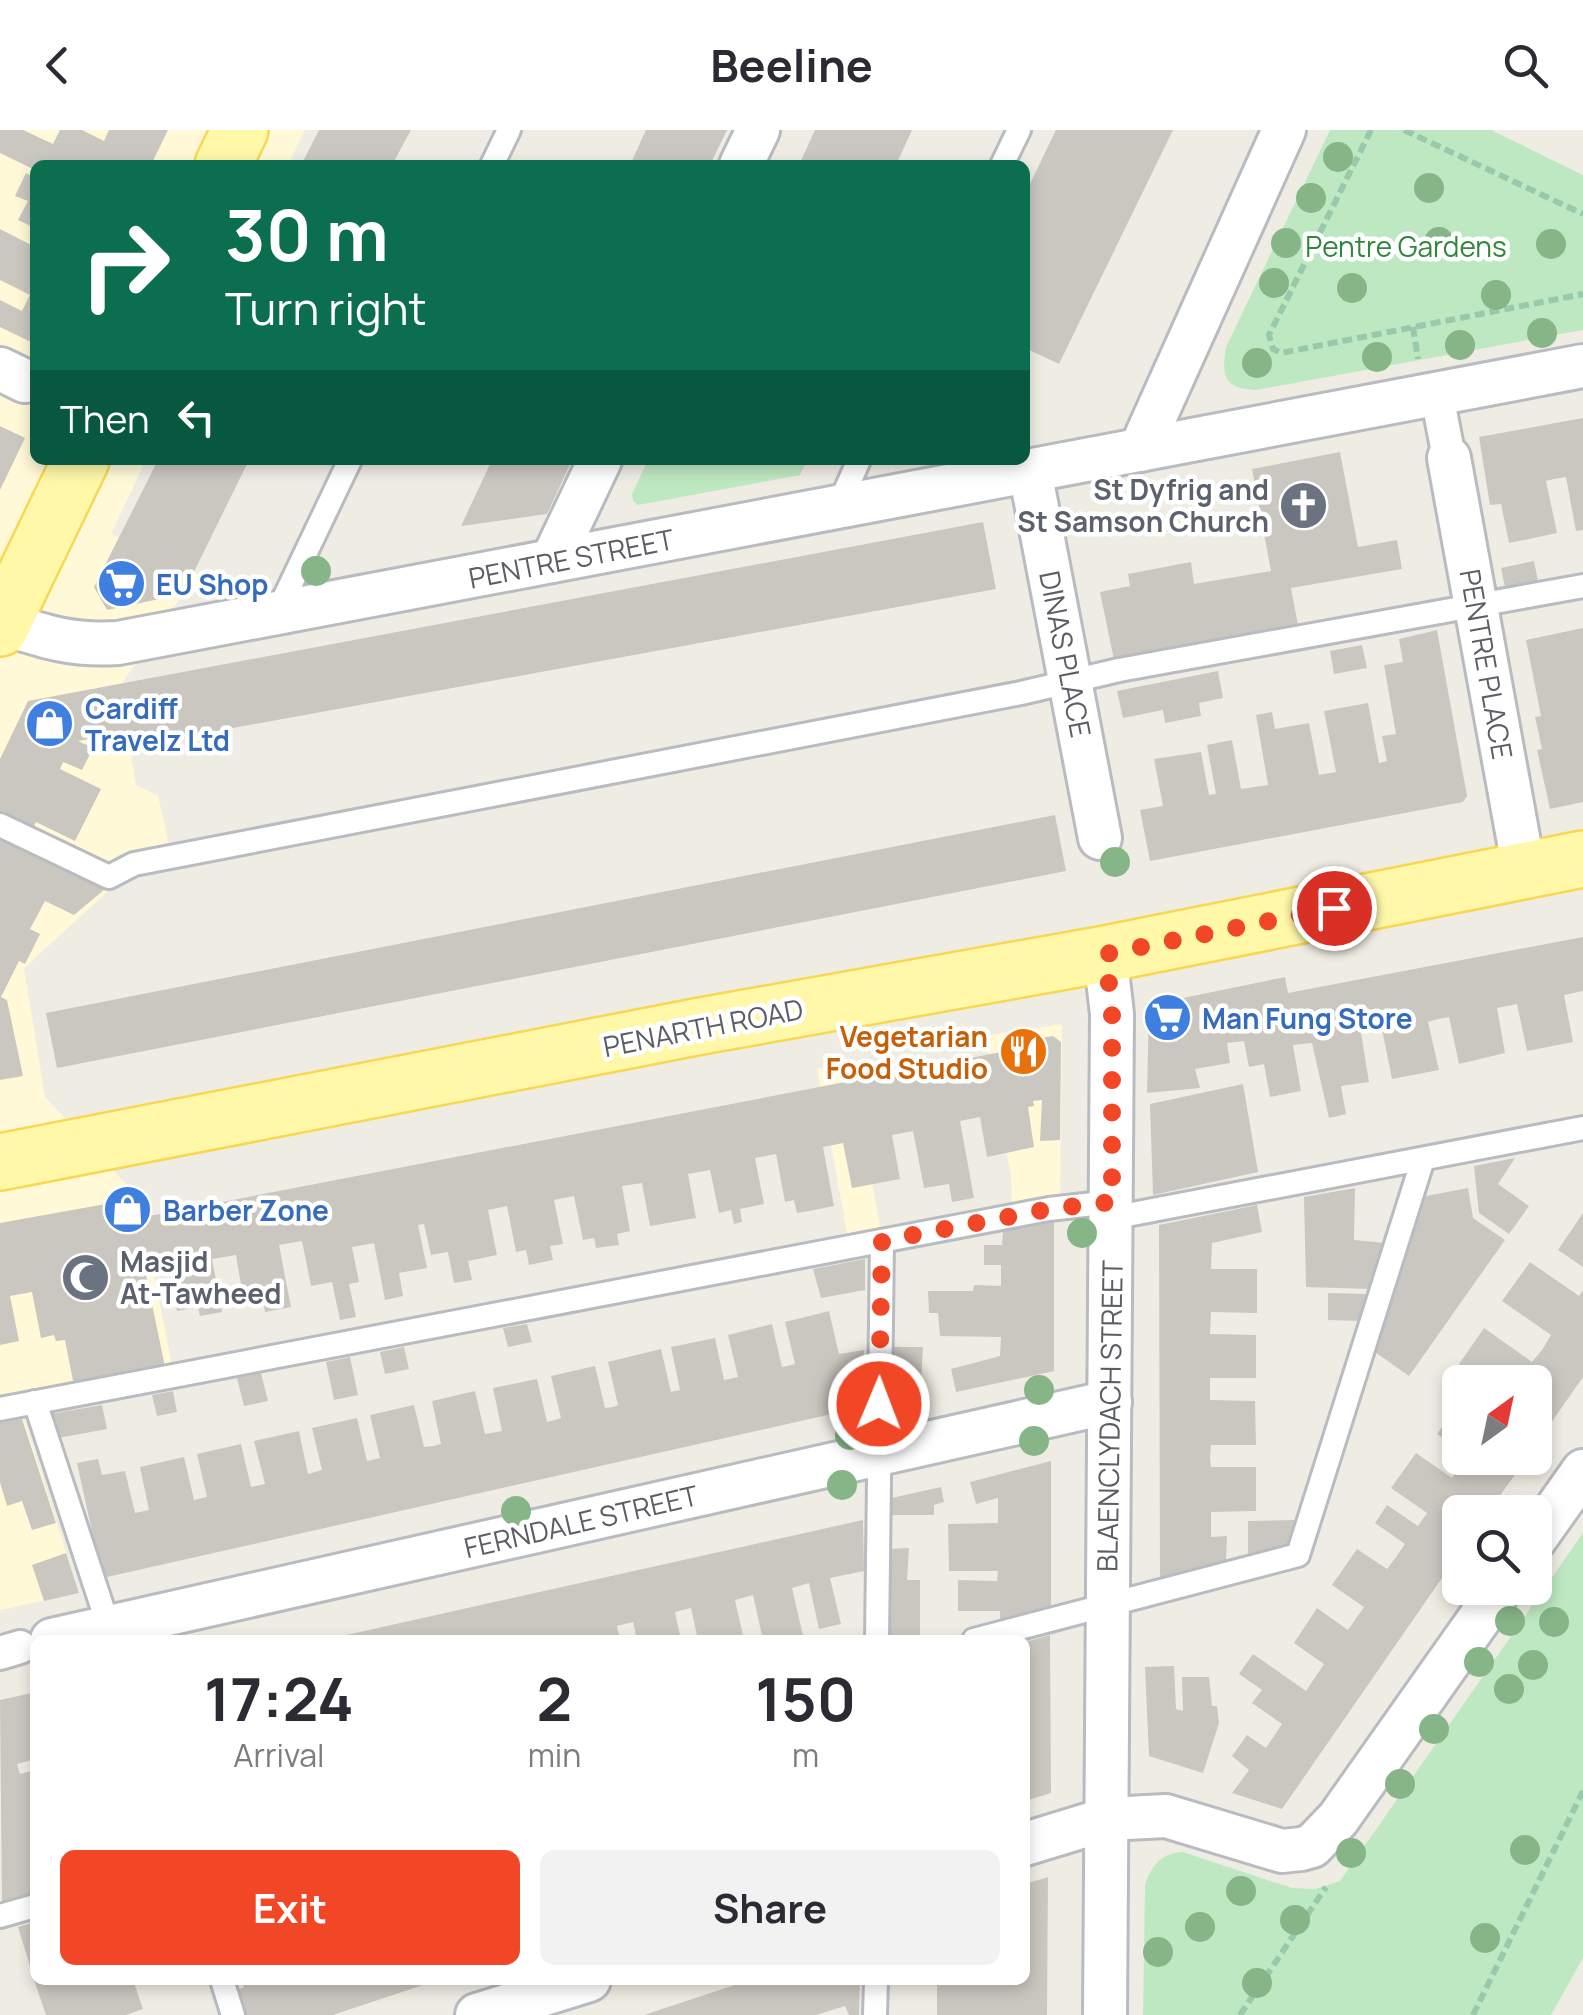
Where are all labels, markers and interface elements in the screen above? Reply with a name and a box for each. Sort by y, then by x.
text: Beeline [710,34,873,96]
icon: back [30,38,85,93]
icon: search [1498,38,1553,93]
text: 30 m [225,186,389,282]
icon: right [60,200,190,330]
park label: Pentre Gardens [1305,227,1507,265]
text: Turn right [225,277,426,339]
icon: left [169,390,224,445]
text: Then [60,392,149,444]
place label: St Dyfrig and St Samson Church [1017,470,1269,540]
church icon: St Dyfrig and St Samson Church [1278,479,1330,531]
street label: PENTRE STREET [465,519,677,597]
supermarket icon: EU Shop [95,558,147,610]
place label: EU Shop [156,565,269,603]
street label: PENTRE PLACE [1452,566,1522,762]
street label: DINAS PLACE [1031,567,1101,741]
place label: Cardiff Travelz Ltd [85,689,230,759]
shop icon: Cardiff Travelz Ltd [24,698,76,750]
pin [1292,866,1377,951]
icon: arrive [1307,881,1362,936]
street label: PENARTH ROAD [600,989,806,1065]
supermarket icon: Man Fung Store [1141,992,1193,1044]
place label: Man Fung Store [1202,999,1413,1037]
place label: Vegetarian Food Studio [826,1017,988,1087]
restaurant icon: Vegetarian Food Studio [997,1026,1049,1078]
shop icon: Barber Zone [102,1184,154,1236]
place label: Barber Zone [163,1191,329,1229]
place label: Masjid At-Tawheed [120,1242,281,1312]
mosque icon: Masjid At-Tawheed [59,1251,111,1303]
street label: BLAENCLYDACH STREET [1087,1259,1131,1572]
position arrow [827,1352,931,1456]
north arrow [1442,1365,1552,1475]
map controls [1442,1365,1552,1605]
street label: FERNDALE STREET [460,1476,702,1566]
button: search [1442,1495,1552,1605]
text: 17:24 [204,1657,354,1739]
text: 2 [537,1657,572,1739]
text: 150 [755,1657,856,1739]
text: Arrival [233,1733,325,1777]
text: min [528,1733,581,1777]
text: m [792,1733,819,1777]
button: Exit [60,1850,520,1965]
button: Share [540,1850,1000,1965]

